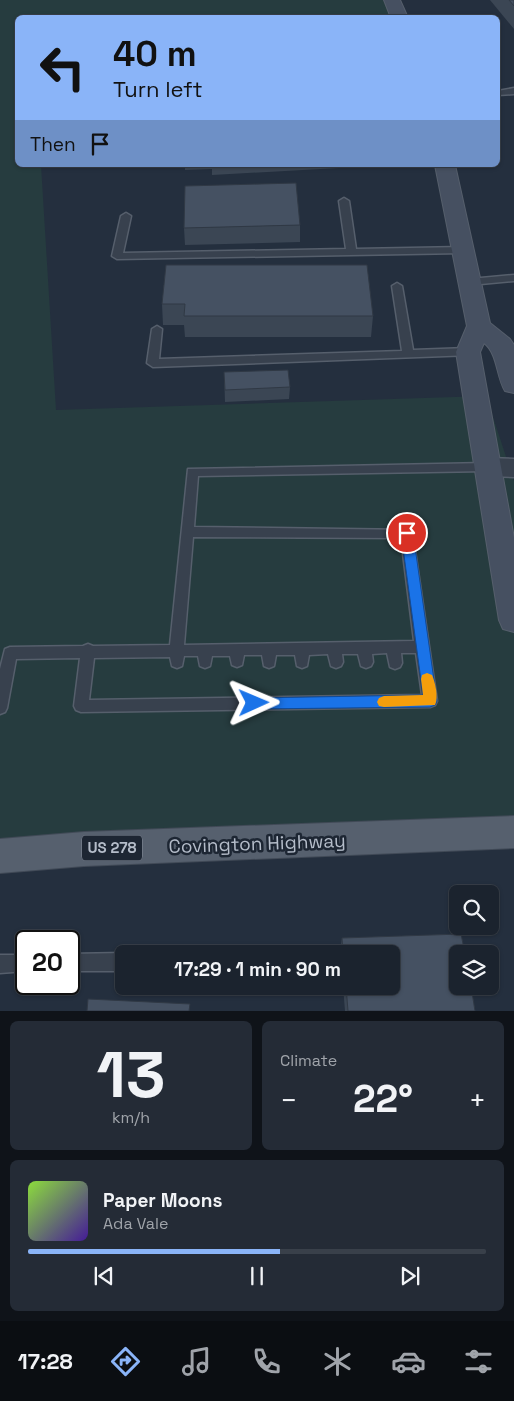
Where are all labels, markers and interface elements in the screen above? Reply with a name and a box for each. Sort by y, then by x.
text: 40 m [113,32,197,76]
icon: left [30,35,95,100]
text: Turn left [113,75,203,103]
icon: arrive [86,130,114,158]
text: Then [30,132,76,157]
pin [386,512,428,554]
icon: arrive [393,519,421,547]
position arrow [227,676,279,728]
street label: Covington Highway [168,828,346,859]
road number: US 278 [82,836,142,860]
map controls [449,885,499,995]
button: search [449,885,499,935]
speed limit sign: 20 [15,930,80,995]
button: layers [449,945,499,995]
text: 17:29 · 1 min · 90 m [174,957,341,982]
text: 13 [97,1033,165,1116]
text: Climate [280,1050,337,1071]
text: 22° [353,1075,413,1123]
text: − [280,1082,297,1118]
text: + [469,1082,486,1118]
text: km/h [112,1107,150,1128]
text: Paper Moons [103,1188,222,1213]
text: Ada Vale [103,1213,168,1234]
icon: previous [90,1262,118,1290]
icon: pause [243,1262,271,1290]
icon: next [396,1262,424,1290]
icon: directions [108,1344,143,1379]
icon: music [179,1344,214,1379]
icon: phone [249,1344,284,1379]
icon: climate [320,1344,355,1379]
icon: car [391,1344,426,1379]
icon: filters [461,1344,496,1379]
text: 17:28 [18,1347,73,1375]

